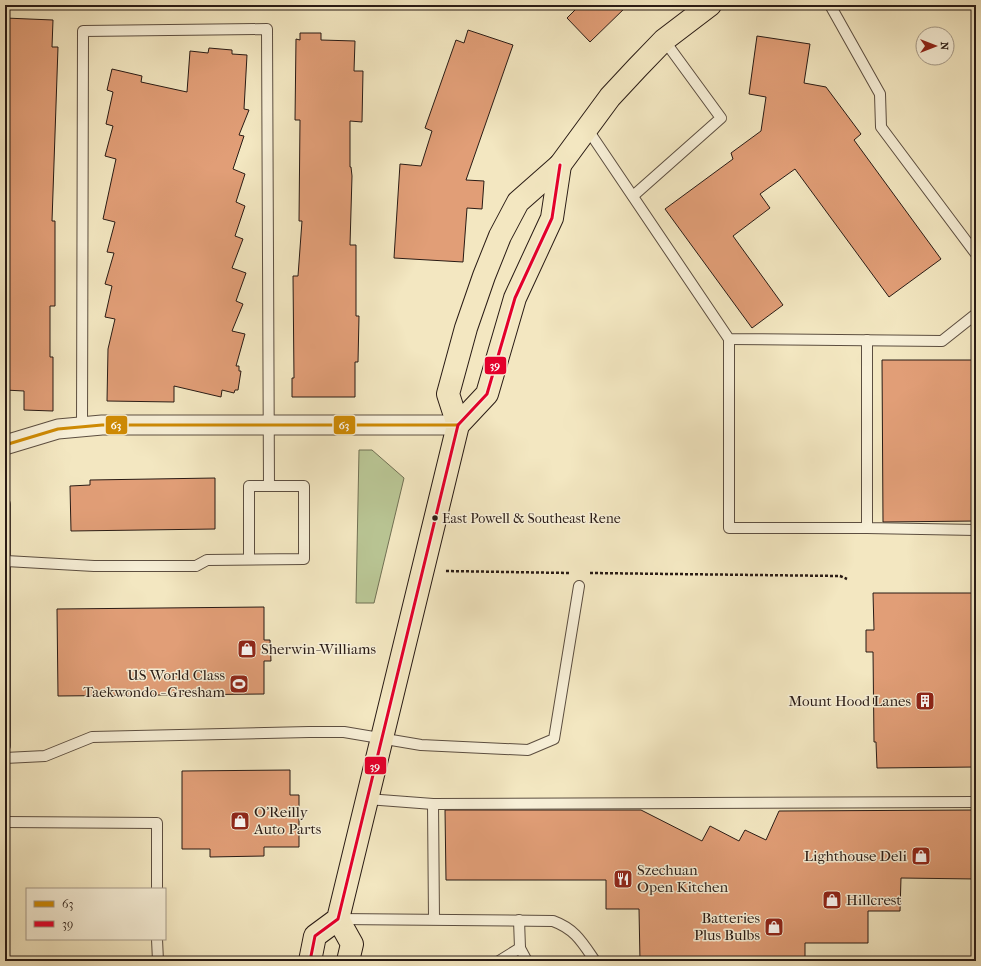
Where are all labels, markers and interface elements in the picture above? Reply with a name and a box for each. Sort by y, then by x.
north arrow [915,26,955,66]
text: N [938,42,951,51]
line badge: 39 [484,356,507,375]
text: 39 [490,359,500,372]
line badge: 63 [105,415,128,435]
line badge: 63 [333,415,356,435]
text: 63 [111,419,122,432]
text: 63 [339,419,350,432]
place label: East Powell & Southeast Rene [442,510,621,527]
marker: East Powell & Southeast Rene [430,513,440,523]
shop icon: Sherwin-Williams [236,638,258,660]
place label: Sherwin-Williams [261,640,376,658]
place label: US World Class Taekwondo - Gresham [83,666,226,701]
sports icon: US World Class Taekwondo - Gresham [228,673,250,695]
building icon: Mount Hood Lanes [914,690,936,712]
place label: Mount Hood Lanes [788,692,911,710]
line badge: 39 [364,756,387,775]
text: 39 [370,760,380,773]
place label: O'Reilly Auto Parts [253,803,322,838]
shop icon: O'Reilly Auto Parts [229,810,251,832]
shop icon: Lighthouse Deli [910,845,932,867]
place label: Lighthouse Deli [804,847,908,865]
place label: Szechuan Open Kitchen [637,861,728,896]
restaurant icon: Szechuan Open Kitchen [612,868,634,890]
legend [26,888,166,940]
shop icon: Hillcrest [821,889,843,911]
place label: Hillcrest [846,891,902,909]
text: 63 [62,897,73,911]
place label: Batteries Plus Bulbs [694,909,760,944]
shop icon: Batteries Plus Bulbs [763,916,785,938]
text: 39 [62,917,73,931]

